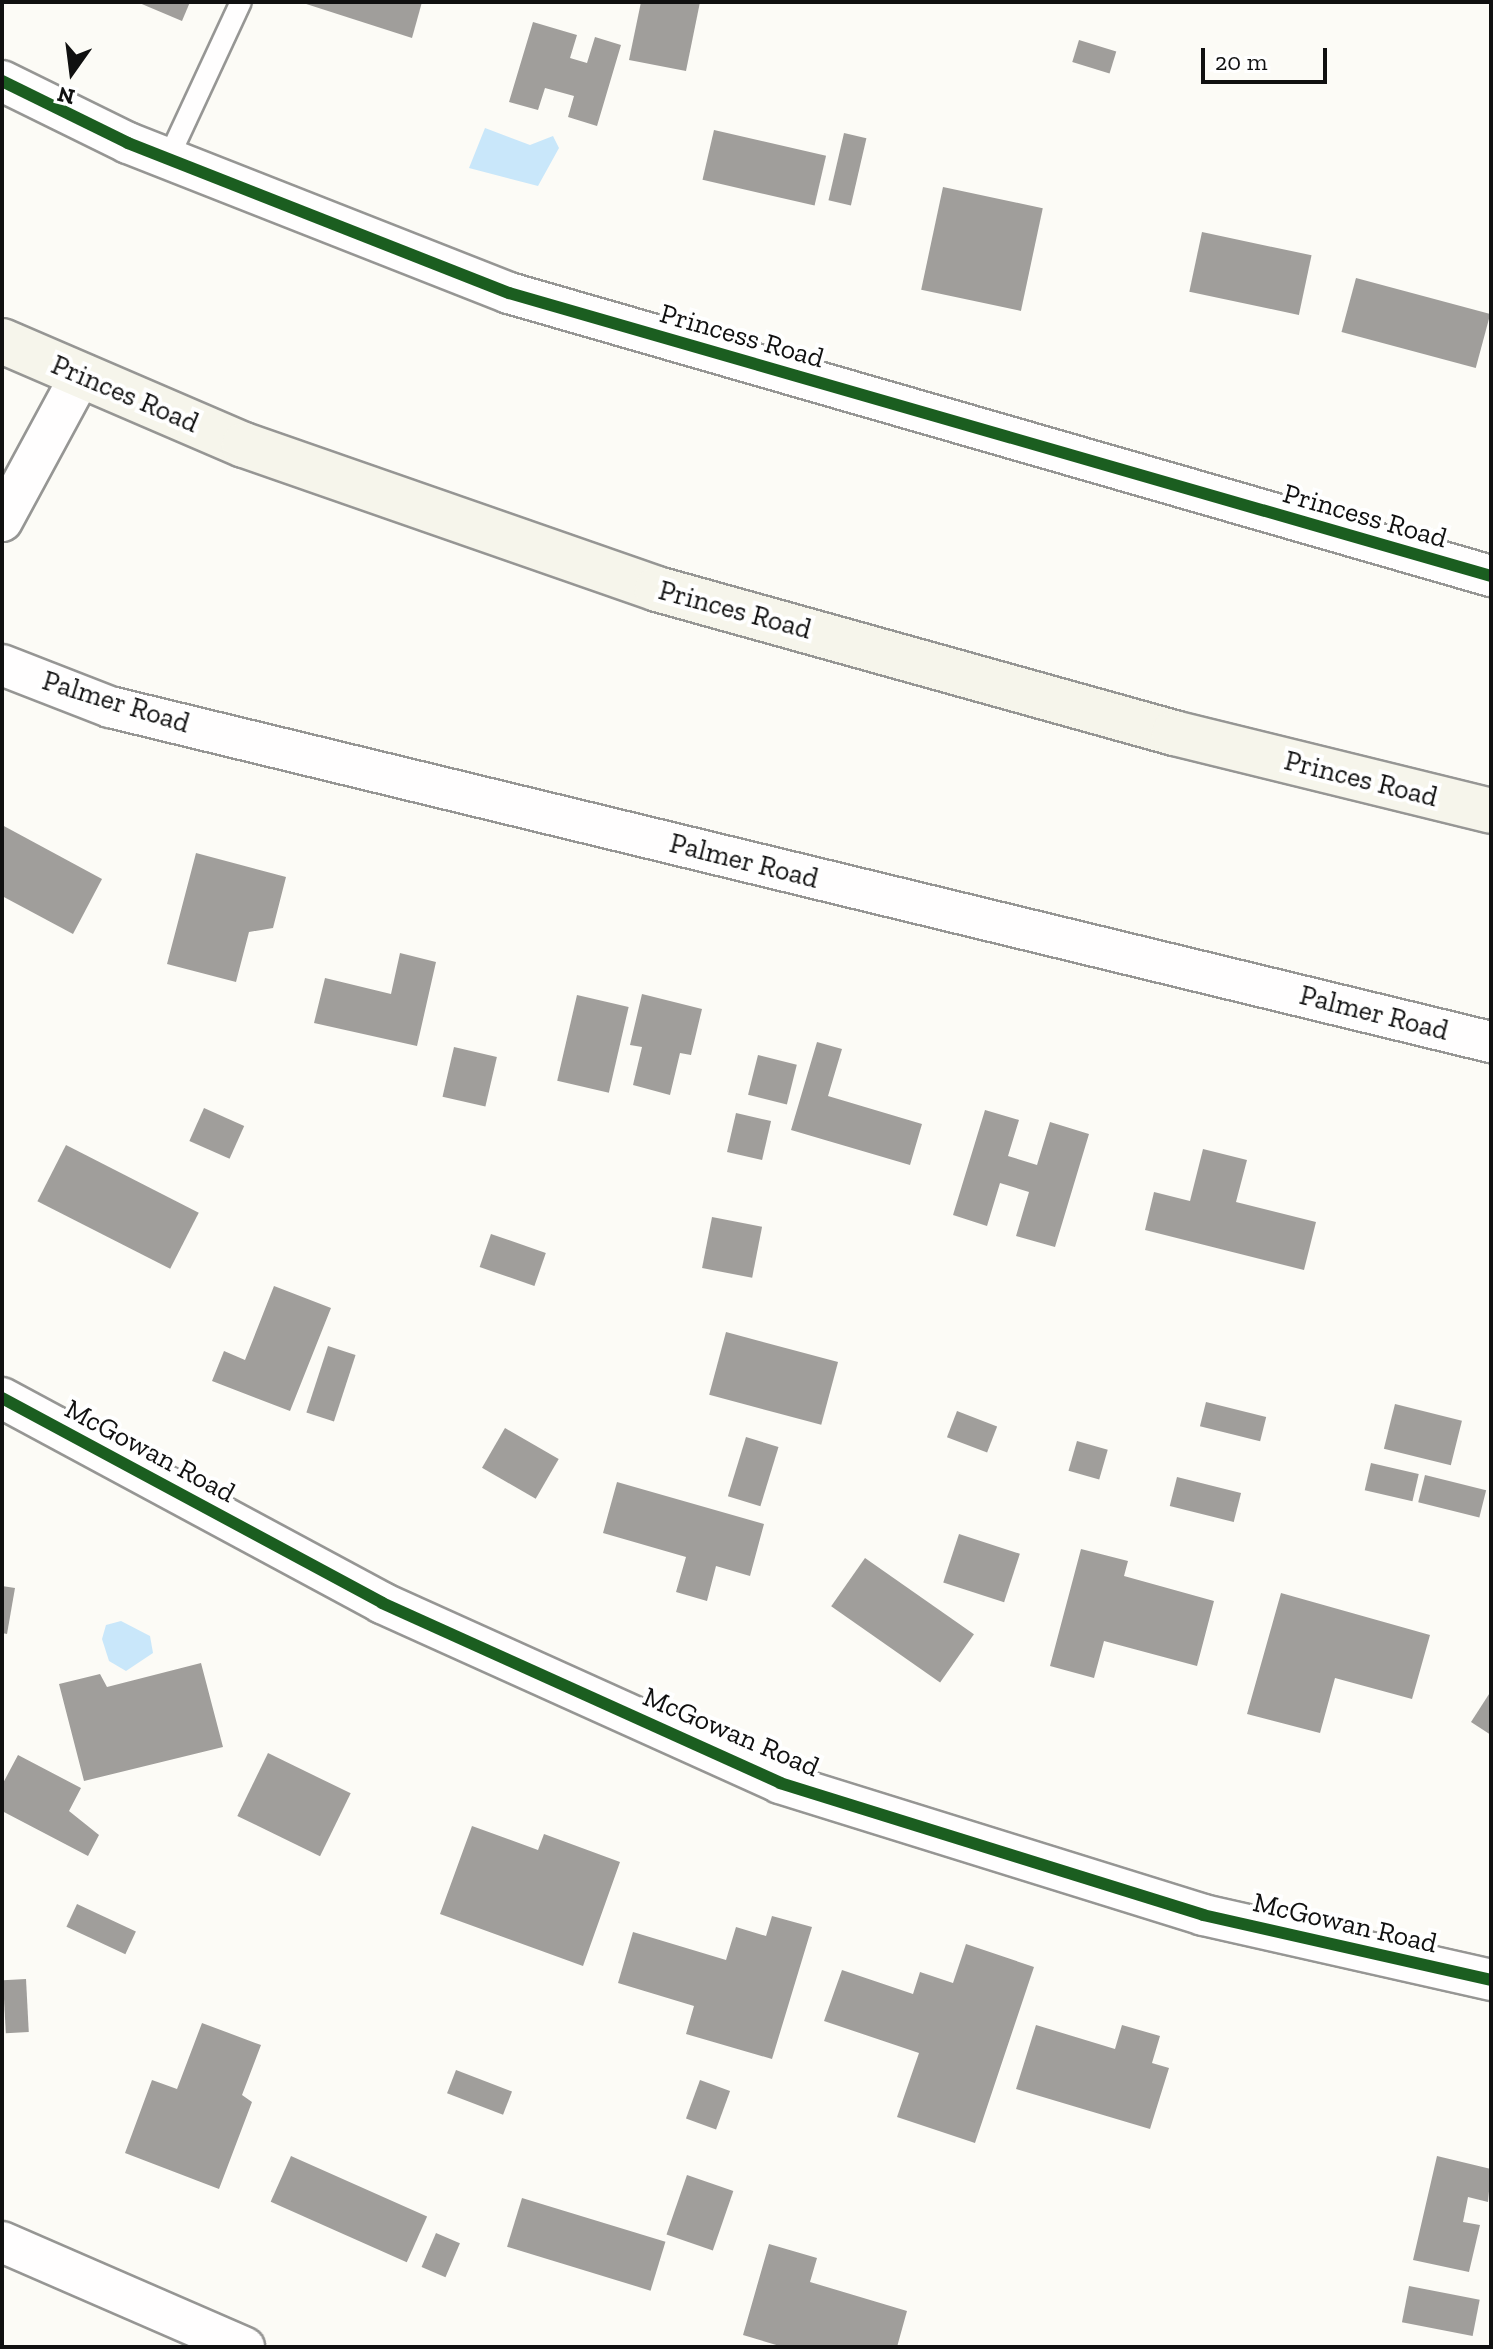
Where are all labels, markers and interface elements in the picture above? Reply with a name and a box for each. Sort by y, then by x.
north arrow [32,32,112,112]
scale bar [1205,32,1331,82]
text: 20 m [1215,47,1267,76]
text: N [55,81,77,111]
street label: Princess Road [656,297,828,375]
street label: Princes Road [46,348,204,440]
street label: Princess Road [1279,477,1451,555]
street label: Princes Road [655,574,815,646]
street label: Palmer Road [38,664,194,740]
street label: Princes Road [1281,744,1441,814]
street label: Palmer Road [666,826,822,896]
street label: Palmer Road [1296,978,1452,1048]
street label: McGowan Road [59,1392,241,1510]
street label: McGowan Road [638,1680,824,1784]
street label: McGowan Road [1250,1885,1440,1961]

